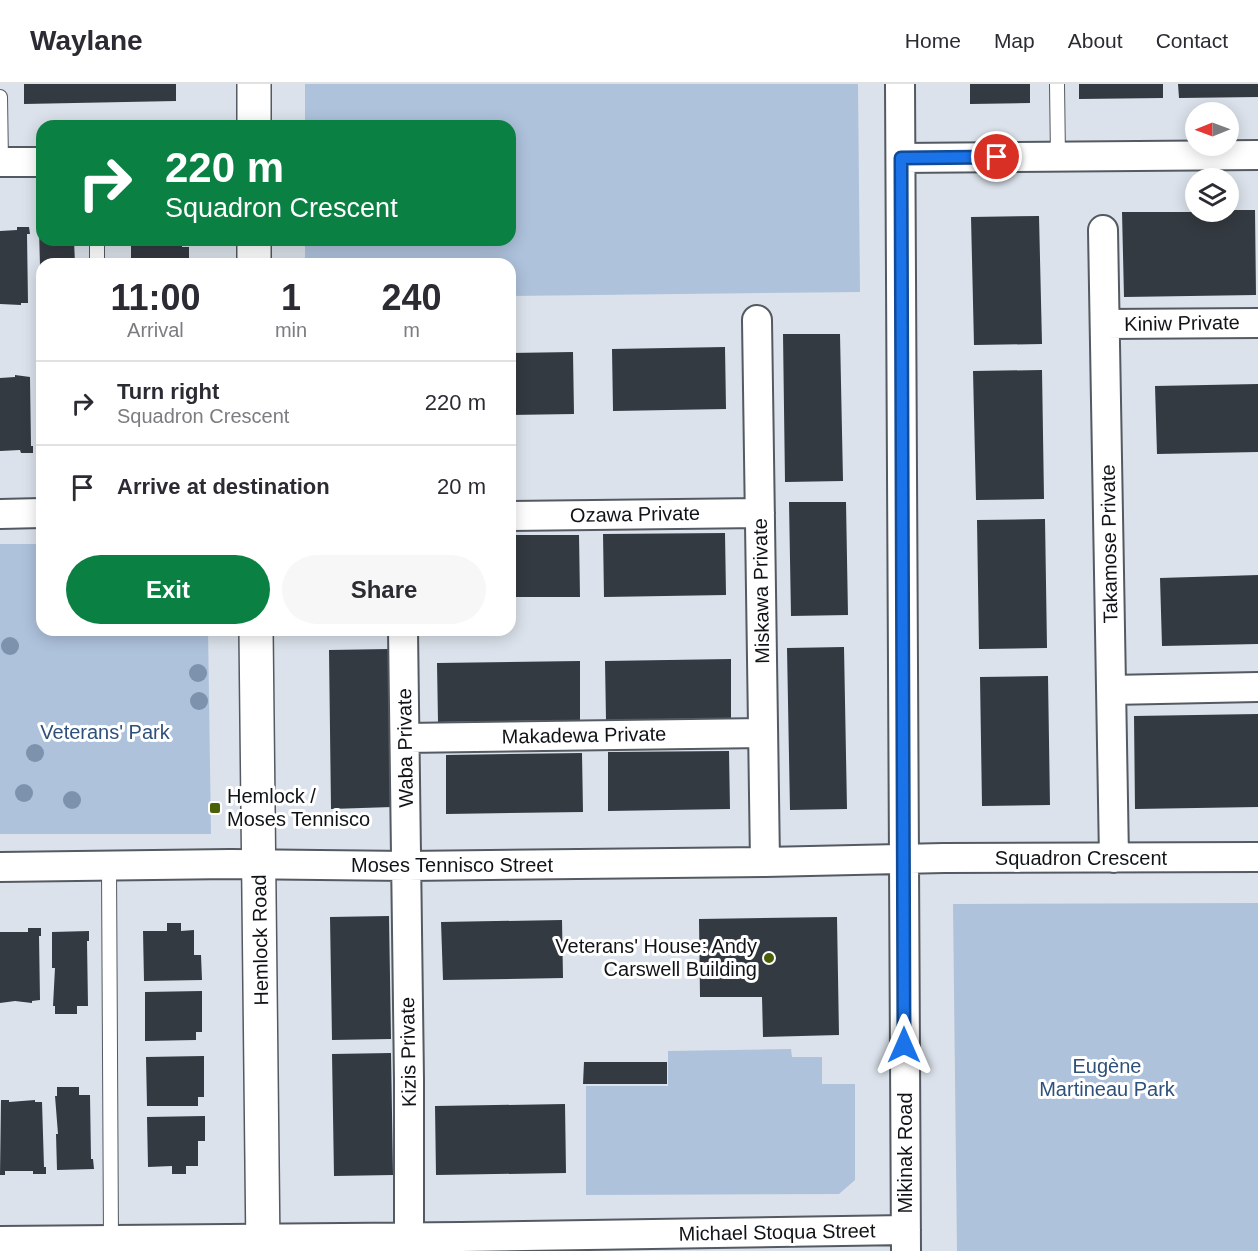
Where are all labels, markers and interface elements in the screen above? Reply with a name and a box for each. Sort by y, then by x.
text: Waylane [30,25,143,56]
text: Home [905,29,961,52]
text: Map [994,29,1035,52]
text: About [1068,29,1123,52]
text: Contact [1156,29,1228,52]
north arrow [1185,102,1239,156]
map controls [1185,102,1239,222]
pin [971,131,1022,182]
icon: arrive [980,140,1013,173]
icon: right [66,144,144,222]
text: 220 m [165,144,284,191]
button: layers [1185,168,1239,222]
text: Squadron Crescent [165,193,398,223]
text: 11:00 [110,277,200,318]
text: 1 [281,277,301,318]
text: 240 [382,277,442,318]
street label: Kiniw Private [1124,311,1240,335]
text: Arrival [127,319,184,341]
text: min [275,319,307,341]
text: m [403,319,420,341]
text: Turn right [117,379,219,404]
icon: right [66,387,99,420]
text: 220 m [425,390,486,415]
text: Squadron Crescent [117,405,289,427]
street label: Takamose Private [1097,464,1121,624]
icon: arrive [66,471,99,504]
text: Arrive at destination [117,474,330,499]
text: 20 m [437,474,486,499]
street label: Ozawa Private [570,502,700,526]
street label: Miskawa Private [749,518,773,664]
button: Exit [66,555,270,624]
button: Share [282,555,486,624]
street label: Waba Private [393,688,417,808]
park label: Veterans' Park [40,721,171,743]
street label: Makadewa Private [502,723,666,747]
place label: Hemlock / Moses Tennisco [227,785,370,830]
marker: Hemlock / Moses Tennisco [208,801,222,815]
street label: Squadron Crescent [995,847,1168,869]
street label: Moses Tennisco Street [351,854,553,876]
street label: Hemlock Road [248,874,272,1006]
place label: Veterans' House: Andy Carswell Building [555,935,757,980]
marker: Veterans' House: Andy Carswell Building [762,951,776,965]
street label: Kizis Private [396,997,420,1107]
position arrow [872,1013,936,1077]
park label: Eugène Martineau Park [1039,1055,1176,1100]
street label: Mikinak Road [894,1092,916,1214]
street label: Michael Stoqua Street [678,1219,876,1245]

